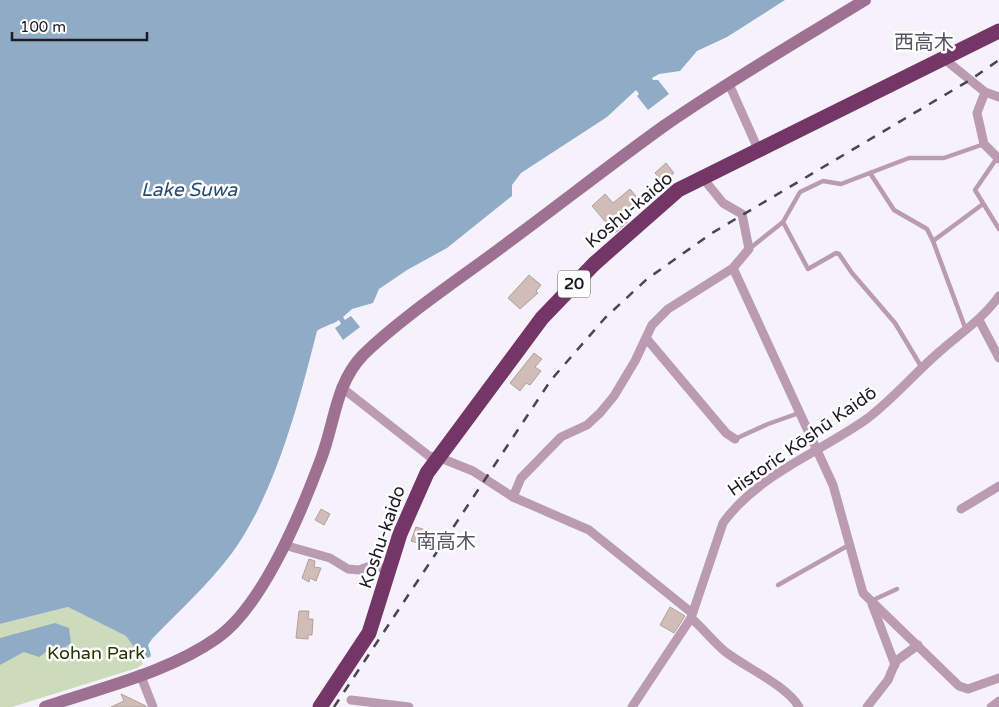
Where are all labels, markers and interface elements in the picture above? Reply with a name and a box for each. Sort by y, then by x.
scale bar [12,10,148,42]
text: 100 m [20,18,66,36]
district label: 西高木 [894,31,954,55]
street label: Koshu-kaido [581,167,677,253]
water label: Lake Suwa [141,179,238,201]
road number: 20 [558,270,590,298]
street label: Historic Kōshū Kaidō [723,381,881,501]
street label: Koshu-kaido [354,483,410,591]
district label: 南高木 [416,530,476,554]
park label: Kohan Park [47,642,145,664]

